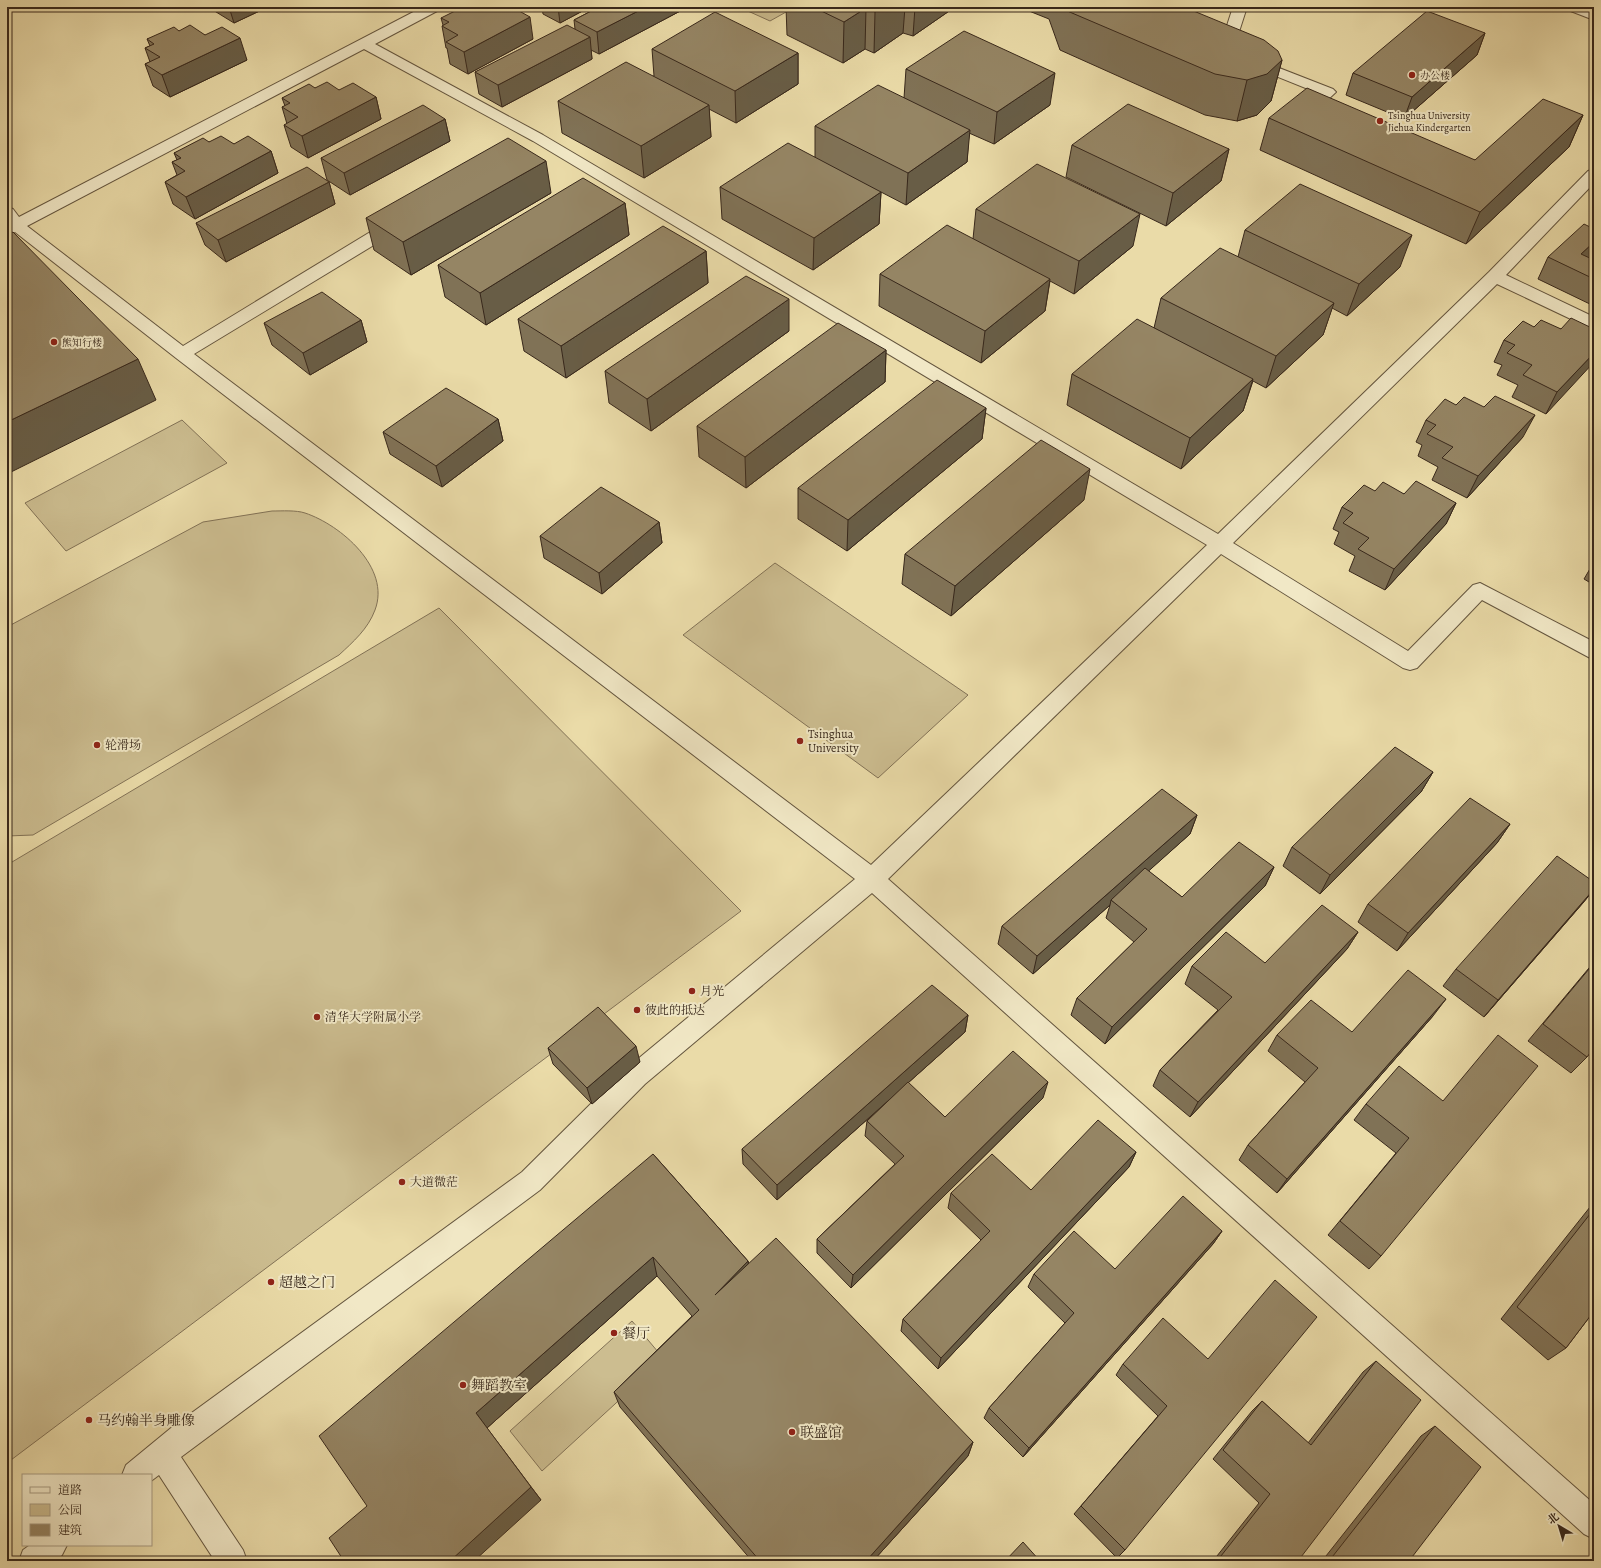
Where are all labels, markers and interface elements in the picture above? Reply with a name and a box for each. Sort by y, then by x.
place label: 办公楼 [1420,69,1450,82]
marker: 办公楼 [1407,70,1417,80]
place label: Tsinghua University Jiehua Kindergarten [1388,109,1471,134]
marker: Tsinghua University Jiehua Kindergarten [1375,116,1385,126]
place label: 熊知行楼 [62,336,102,349]
marker: 熊知行楼 [49,337,59,347]
place label: Tsinghua University [808,726,859,756]
marker: Tsinghua University [795,736,805,746]
place label: 轮滑场 [105,737,141,753]
marker: 轮滑场 [92,740,102,750]
place label: 月光 [700,983,724,999]
marker: 月光 [687,986,697,996]
place label: 彼此的抵达 [645,1002,705,1018]
marker: 彼此的抵达 [632,1005,642,1015]
place label: 清华大学附属小学 [325,1009,421,1025]
marker: 清华大学附属小学 [312,1012,322,1022]
place label: 大道微茫 [410,1174,458,1190]
marker: 大道微茫 [397,1177,407,1187]
place label: 超越之门 [279,1273,335,1292]
marker: 超越之门 [266,1277,276,1287]
place label: 餐厅 [622,1324,650,1343]
marker: 餐厅 [609,1328,619,1338]
place label: 舞蹈教室 [471,1376,527,1395]
marker: 舞蹈教室 [458,1380,468,1390]
place label: 马约翰半身雕像 [97,1411,195,1430]
marker: 马约翰半身雕像 [84,1415,94,1425]
place label: 联盛馆 [800,1423,842,1442]
marker: 联盛馆 [787,1427,797,1437]
legend [22,1474,152,1546]
text: 道路 [58,1482,82,1498]
text: 公园 [58,1502,82,1518]
north arrow [1539,1506,1579,1546]
text: 北 [1544,1509,1562,1528]
text: 建筑 [58,1522,82,1538]

